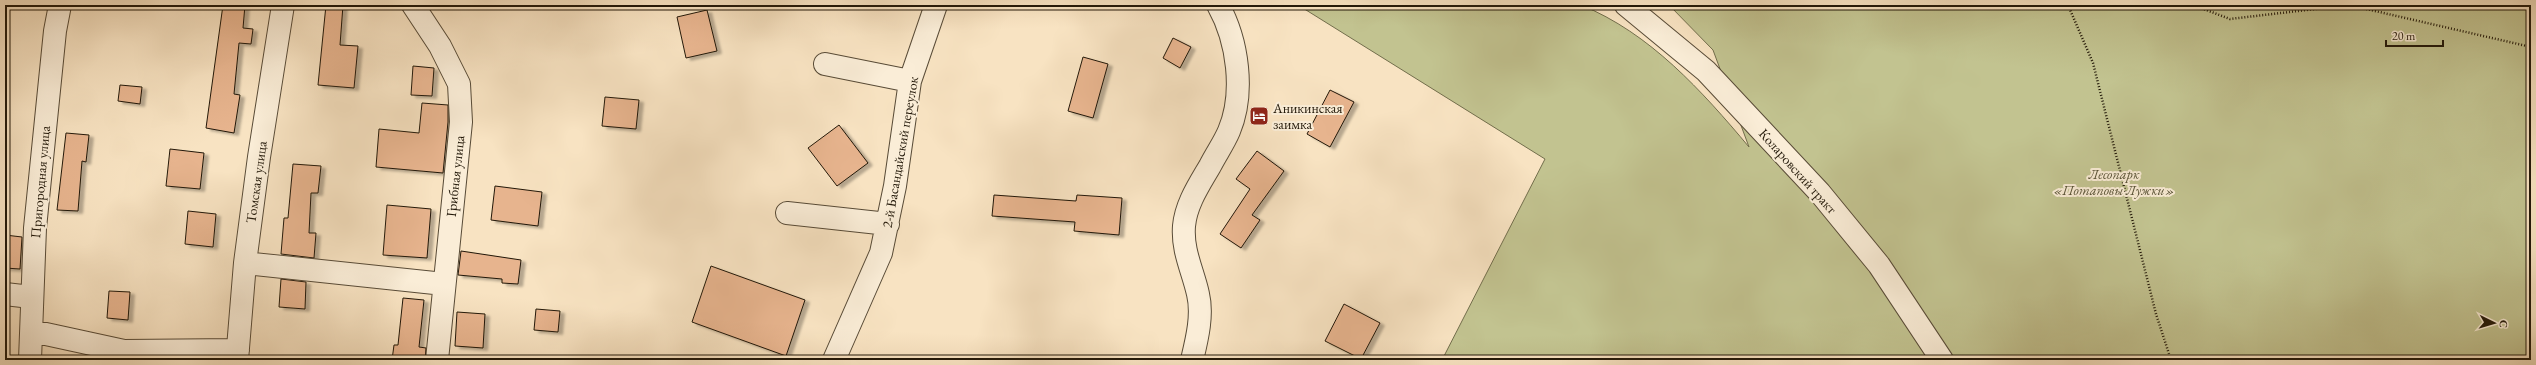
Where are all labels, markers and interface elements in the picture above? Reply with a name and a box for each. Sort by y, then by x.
scale bar [2386,22,2443,48]
text: 20 m [2392,28,2416,44]
street label: 2-й Басандайский переулок [878,75,922,229]
place label: Аникинская заимка [1272,99,1343,133]
hotel icon: Аникинская заимка [1248,105,1270,127]
street label: Пригородная улица [26,125,54,239]
street label: Коларовский тракт [1755,125,1841,218]
street label: Грибная улица [442,134,468,218]
street label: Томская улица [241,139,271,224]
park label: Лесопарк «Потаповы Лужки» [2054,165,2174,199]
north arrow [2474,303,2514,343]
text: С [2497,319,2511,329]

